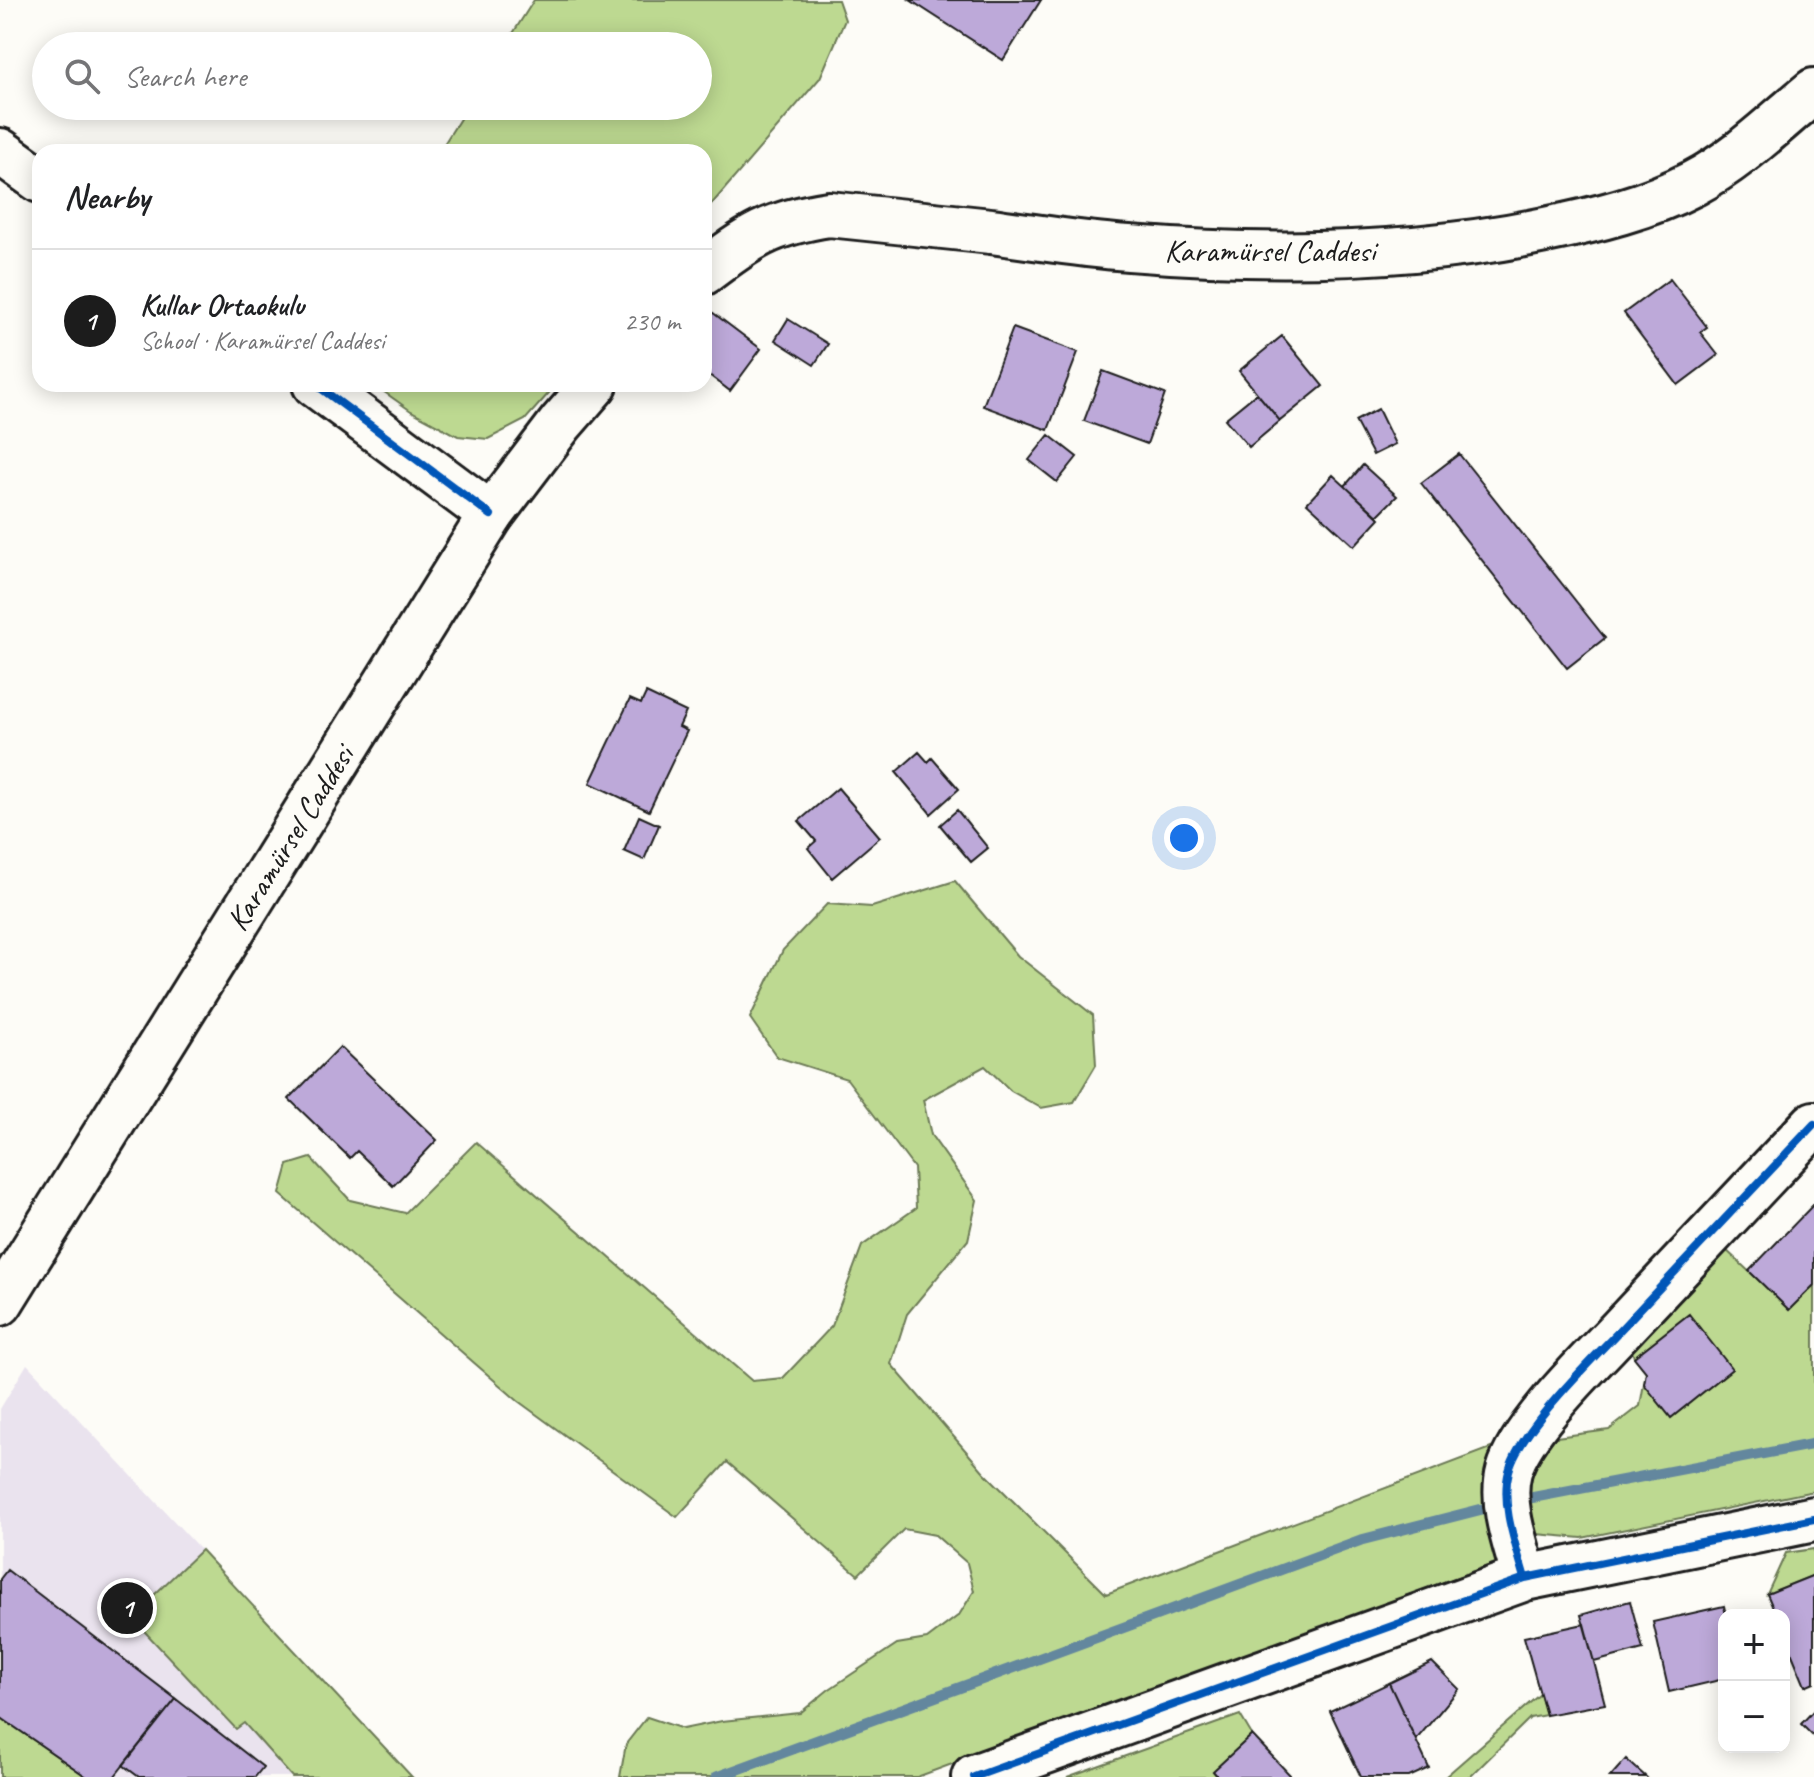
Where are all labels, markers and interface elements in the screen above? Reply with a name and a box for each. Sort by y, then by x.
search box [32,32,712,120]
icon: search [60,54,104,98]
text: Search here [124,57,246,95]
text: Nearby [64,175,150,218]
street label: Karamürsel Caddesi [1165,230,1379,271]
text: Kullar Ortaokulu [140,286,304,324]
text: 1 [84,305,96,338]
text: 230 m [624,305,680,338]
text: School · Karamürsel Caddesi [140,324,385,357]
street label: Karamürsel Caddesi [217,734,365,938]
your location [1164,818,1204,858]
pin: 1 [101,1578,153,1638]
map controls [1718,1609,1790,1753]
button: + [1718,1609,1790,1681]
button: − [1718,1681,1790,1753]

